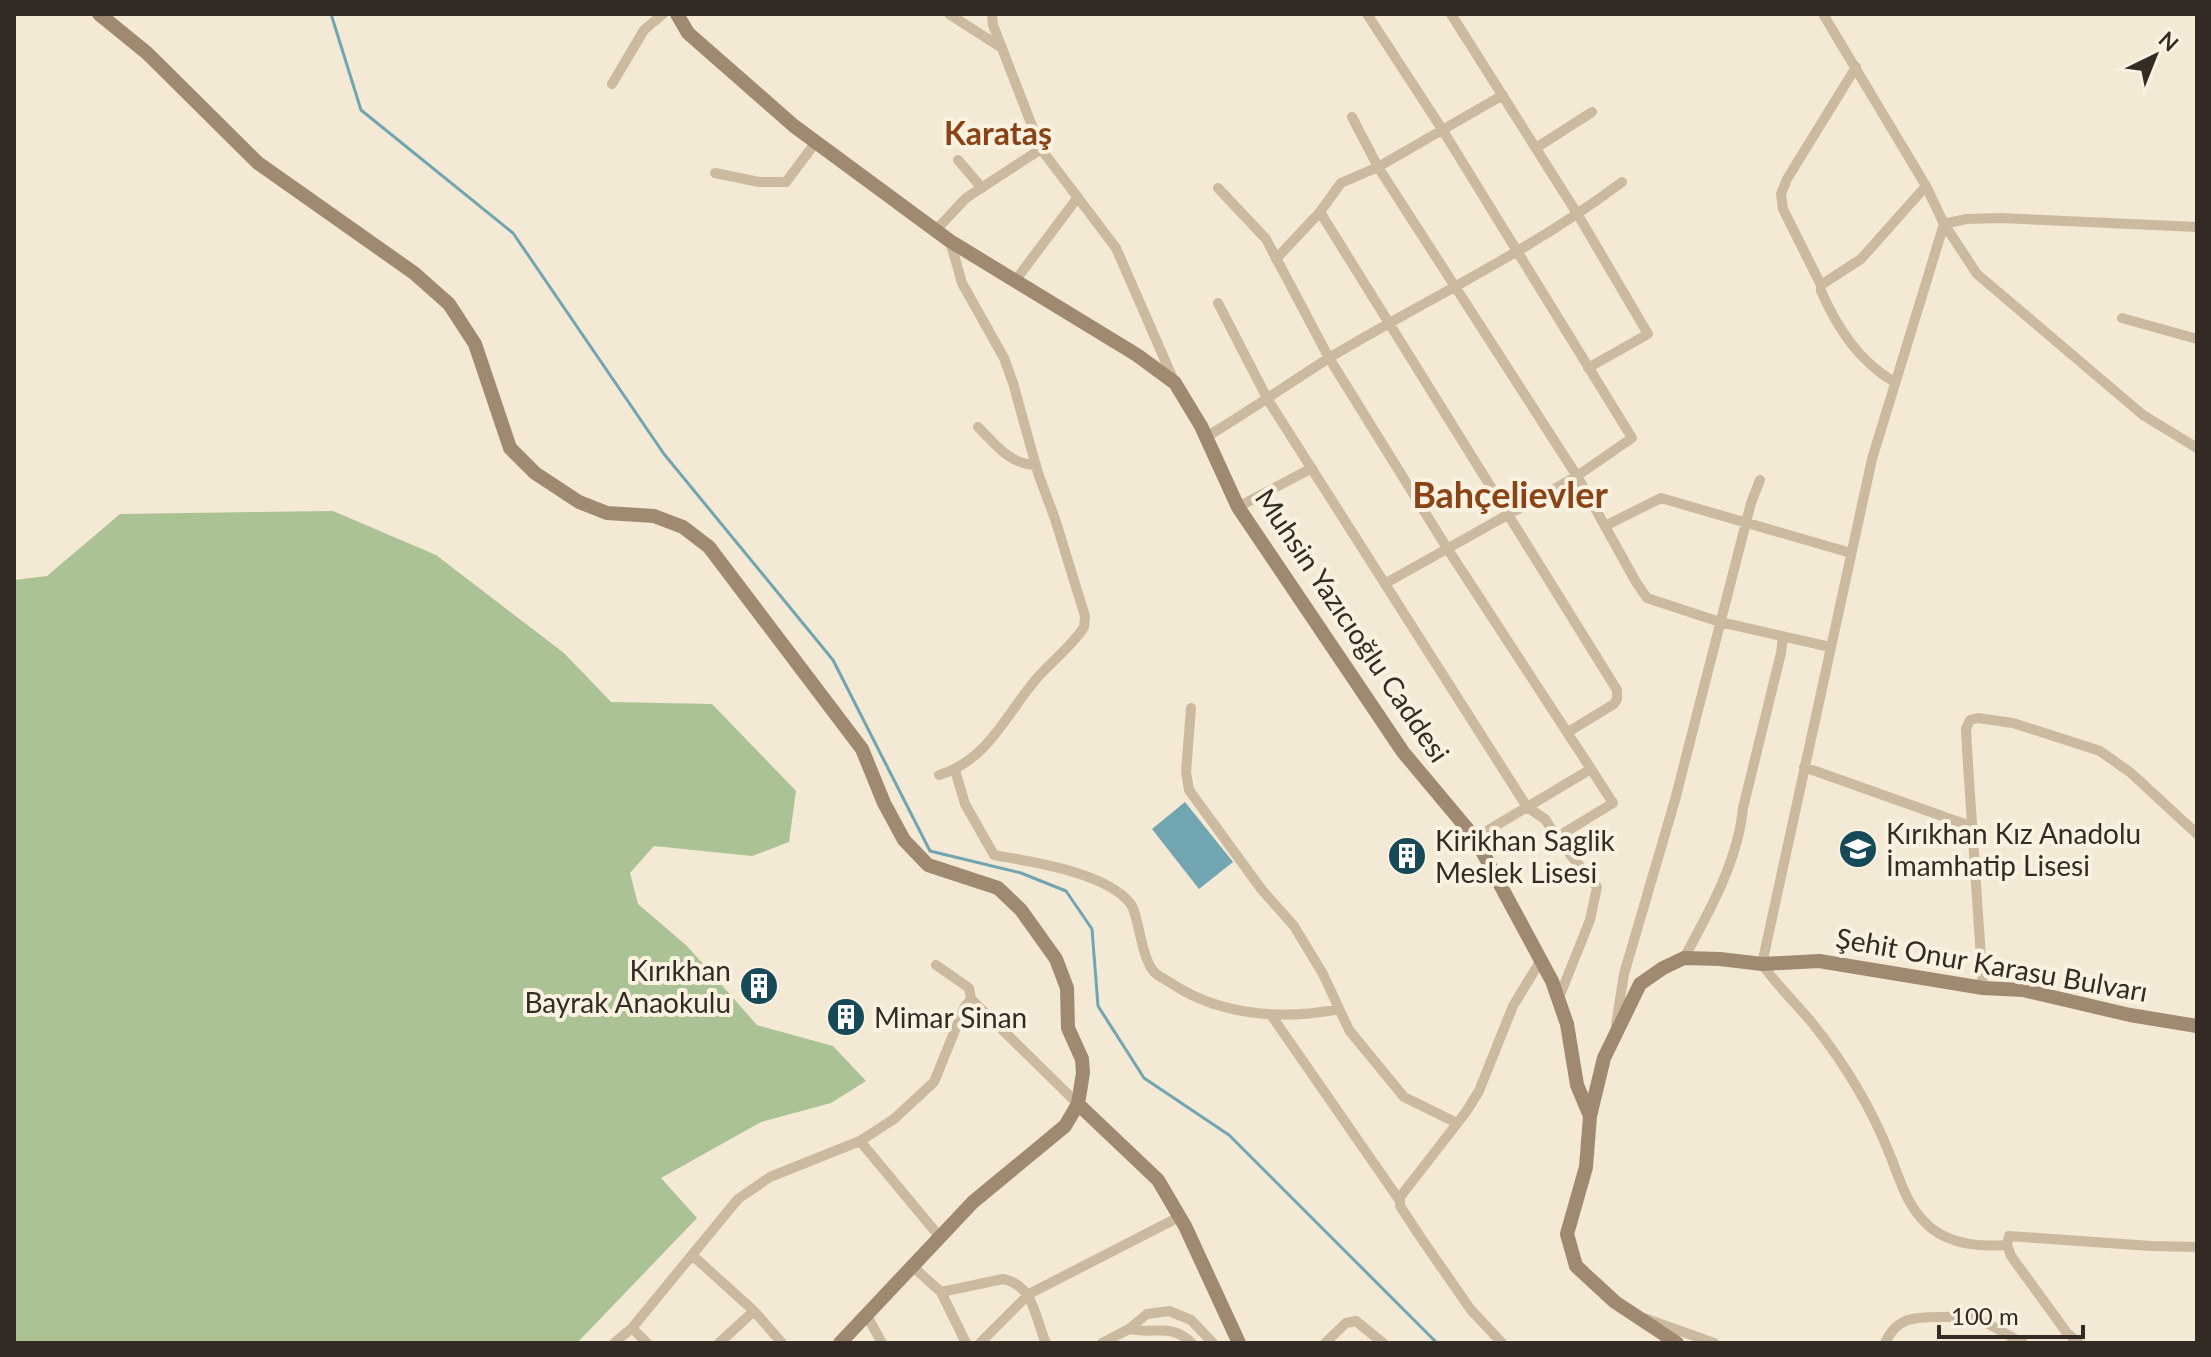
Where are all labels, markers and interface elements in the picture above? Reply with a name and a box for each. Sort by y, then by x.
north arrow [2115,16,2195,96]
text: N [2154,25,2184,57]
district label: Karataş [944,113,1052,152]
district label: Bahçelievler [1412,472,1608,516]
street label: Muhsin Yazıcıoğlu Caddesi [1249,482,1457,768]
place label: Kırıkhan Kız Anadolu İmamhatip Lisesi [1886,816,2141,882]
place label: Kirikhan Saglik Meslek Lisesi [1435,823,1616,889]
school or university icon: Kırıkhan Kız Anadolu İmamhatip Lisesi [1837,828,1879,870]
building icon: Kirikhan Saglik Meslek Lisesi [1386,835,1428,877]
street label: Şehit Onur Karasu Bulvarı [1834,920,2150,1008]
place label: Kırıkhan Bayrak Anaokulu [524,953,731,1019]
building icon: Kırıkhan Bayrak Anaokulu [738,965,780,1007]
building icon: Mimar Sinan [825,996,867,1038]
place label: Mimar Sinan [874,1000,1027,1034]
scale bar [1939,1289,2083,1339]
text: 100 m [1951,1301,2019,1330]

